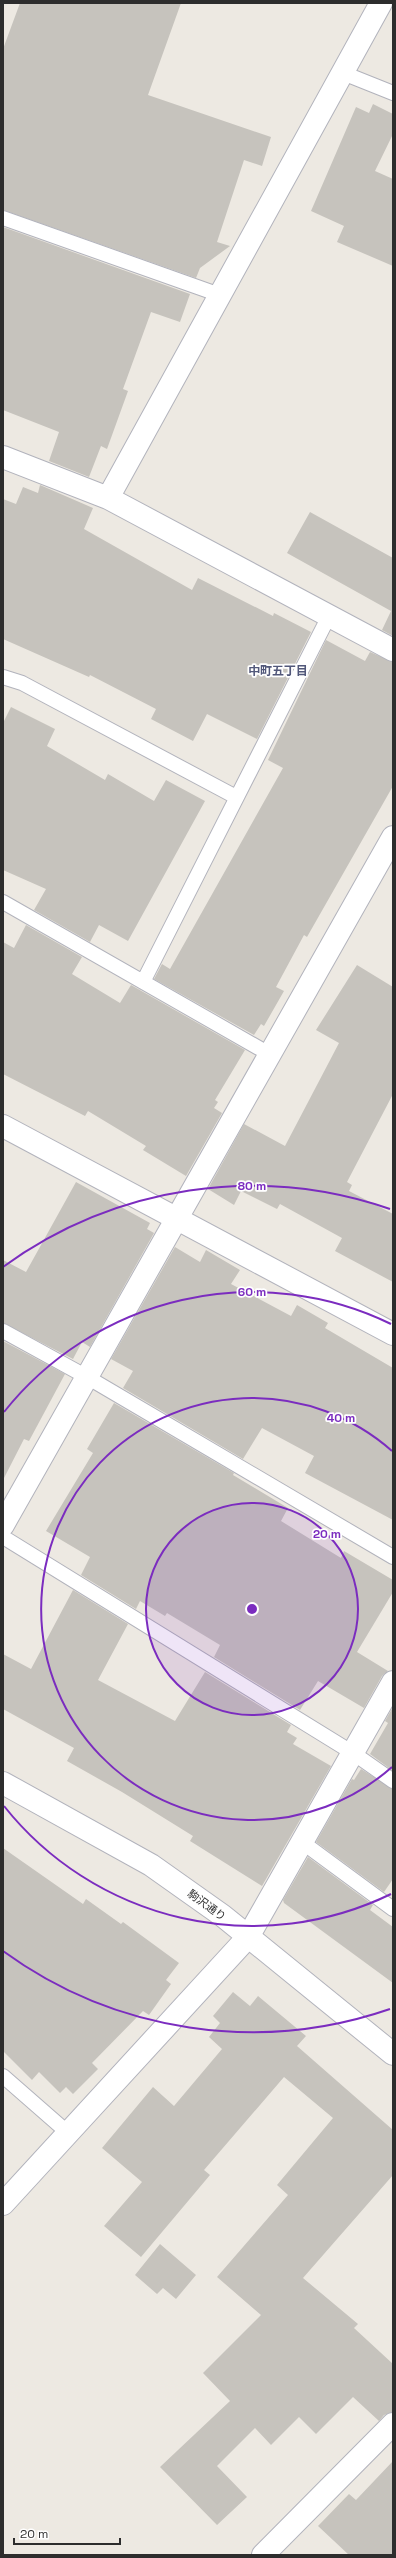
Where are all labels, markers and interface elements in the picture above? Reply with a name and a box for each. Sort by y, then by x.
district label: 中町五丁目 [248,663,308,679]
text: 80 m [238,1178,266,1194]
text: 60 m [238,1284,266,1300]
text: 40 m [327,1410,355,1426]
text: 20 m [313,1526,341,1542]
centre of rings [245,1602,259,1616]
street label: 駒沢通り [185,1886,229,1924]
scale bar [14,2520,120,2546]
text: 20 m [20,2526,48,2542]

